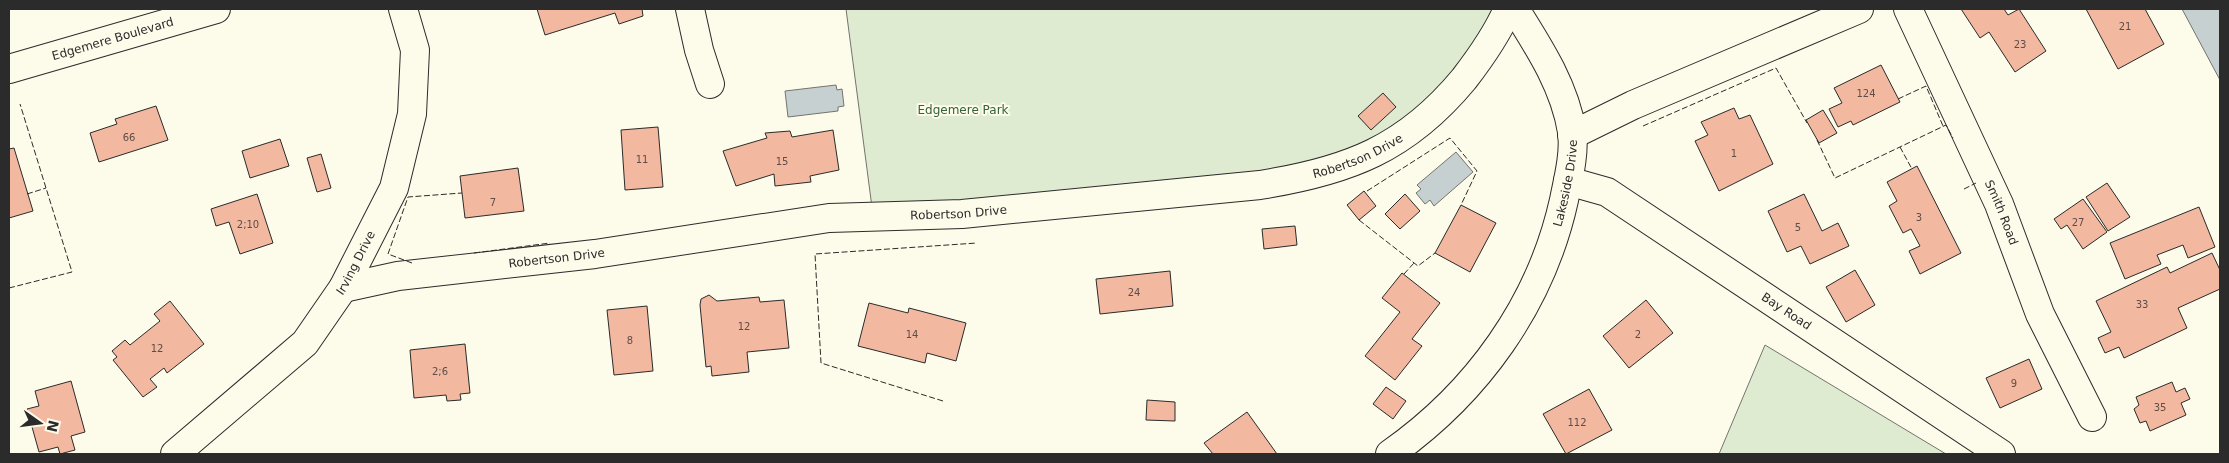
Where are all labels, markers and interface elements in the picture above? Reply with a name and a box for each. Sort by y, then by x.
street label: Edgemere Boulevard [50,15,175,63]
house number: 21 [2119,21,2131,32]
house number: 23 [2014,39,2026,50]
house number: 124 [1856,88,1876,99]
park label: Edgemere Park [917,103,1009,117]
street label: Robertson Drive [1311,131,1405,181]
house number: 66 [123,132,135,143]
street label: Lakeside Drive [1550,139,1580,228]
house number: 1 [1731,148,1737,159]
house number: 11 [636,154,648,165]
house number: 15 [776,156,788,167]
street label: Smith Road [1982,178,2021,247]
house number: 7 [490,197,496,208]
street label: Robertson Drive [910,203,1008,223]
house number: 3 [1916,212,1922,223]
house number: 27 [2072,217,2084,228]
house number: 2;10 [237,219,259,230]
house number: 5 [1795,222,1801,233]
street label: Irving Drive [333,228,378,298]
street label: Robertson Drive [508,246,606,271]
house number: 24 [1128,287,1140,298]
street label: Bay Road [1759,290,1814,333]
house number: 33 [2136,299,2148,310]
house number: 12 [738,321,750,332]
house number: 14 [906,329,918,340]
house number: 2 [1635,329,1641,340]
house number: 8 [627,335,633,346]
house number: 12 [151,343,163,354]
house number: 2;6 [432,366,448,377]
house number: 9 [2011,378,2017,389]
north arrow [15,398,65,448]
house number: 35 [2154,402,2166,413]
house number: 112 [1567,417,1587,428]
text: N [43,419,62,434]

